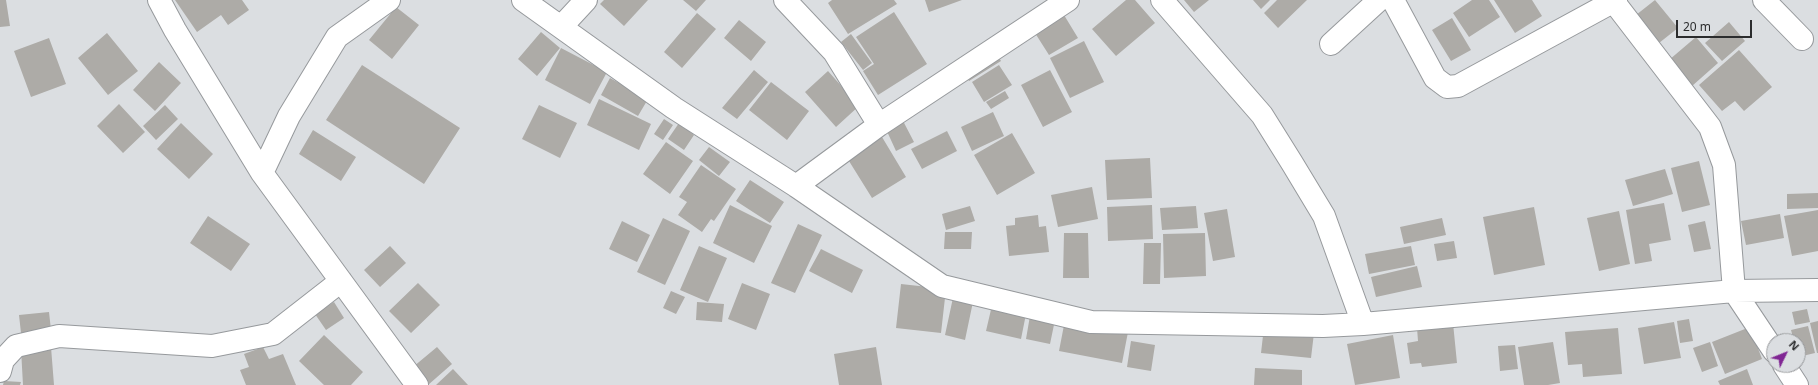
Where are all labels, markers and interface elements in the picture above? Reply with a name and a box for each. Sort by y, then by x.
scale bar [1678,12,1754,38]
text: 20 m [1683,18,1711,35]
north arrow [1766,333,1806,373]
text: N [1786,337,1803,354]

